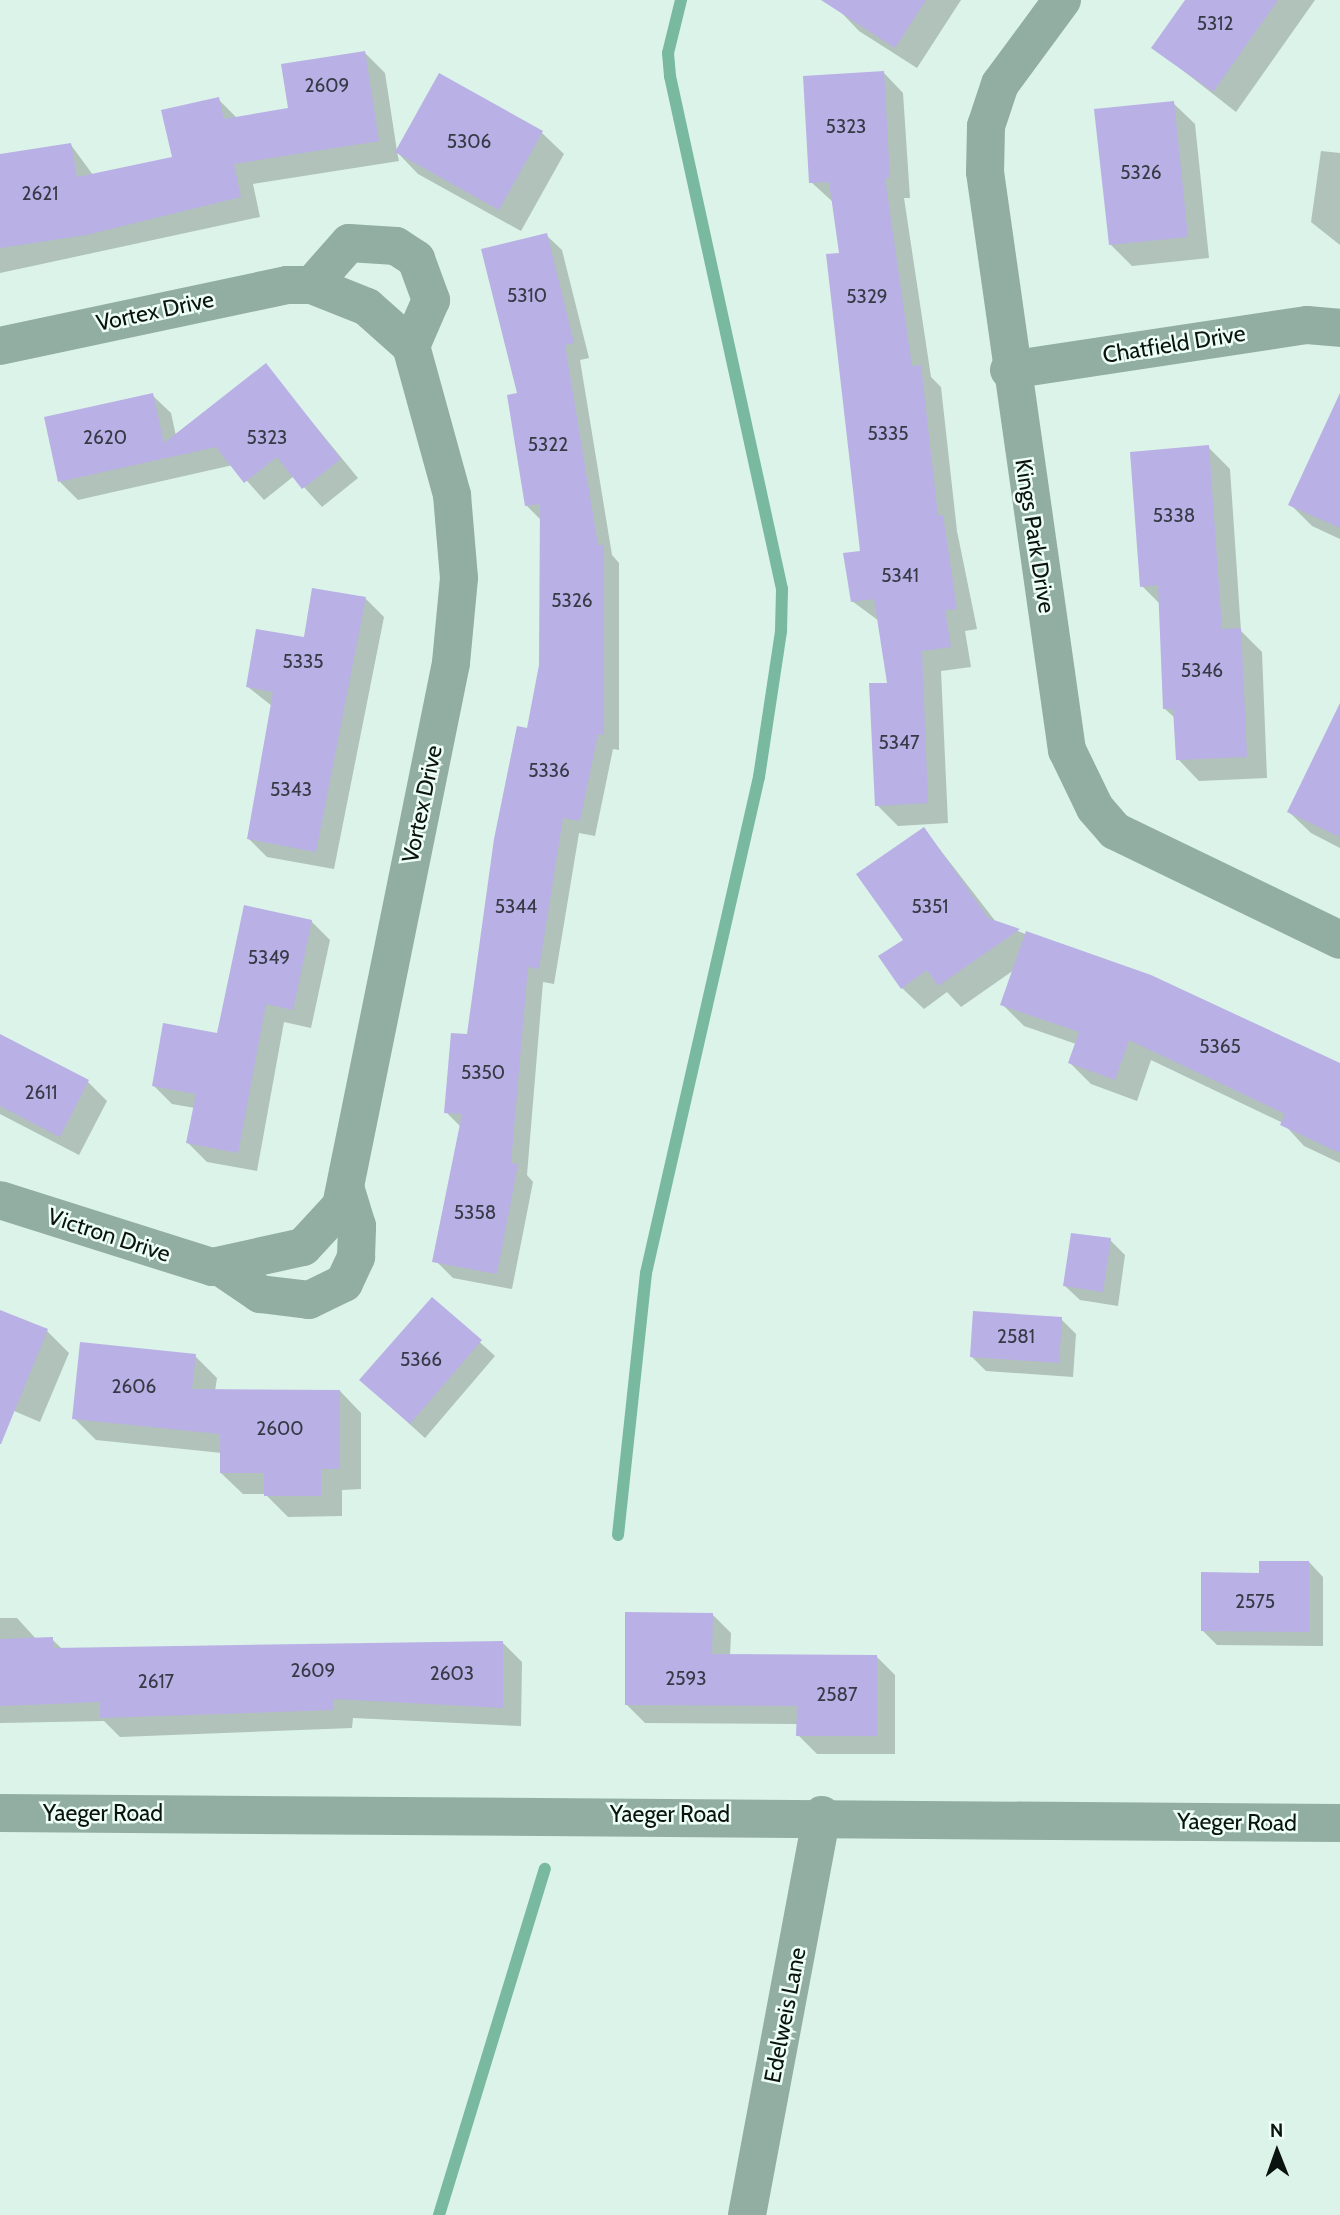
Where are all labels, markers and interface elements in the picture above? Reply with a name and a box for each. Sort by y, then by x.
house number: 5312 [1197,13,1233,35]
house number: 2609 [305,75,349,97]
house number: 5323 [826,116,866,138]
house number: 5306 [447,131,491,153]
house number: 5326 [1120,162,1162,184]
house number: 2621 [22,183,58,205]
street label: Vortex Drive [94,285,216,337]
house number: 5310 [507,285,547,307]
house number: 5329 [846,286,888,308]
street label: Chatfield Drive [1101,319,1247,369]
house number: 5335 [867,423,909,445]
house number: 2620 [83,427,127,449]
house number: 5323 [247,427,287,449]
house number: 5322 [528,434,568,456]
street label: Kings Park Drive [1009,457,1061,615]
house number: 5338 [1153,505,1195,527]
house number: 5341 [881,565,919,587]
house number: 5326 [551,590,593,612]
house number: 5335 [282,651,324,673]
house number: 5346 [1181,660,1223,682]
house number: 5347 [878,732,920,754]
street label: Vortex Drive [396,743,448,865]
house number: 5336 [528,760,570,782]
house number: 5343 [270,779,312,801]
house number: 5344 [495,896,537,918]
house number: 5351 [911,896,949,918]
house number: 5349 [248,947,290,969]
house number: 5365 [1199,1036,1241,1058]
house number: 5350 [461,1062,505,1084]
house number: 2611 [25,1082,57,1104]
street label: Victron Drive [44,1202,174,1268]
house number: 5358 [454,1202,496,1224]
house number: 2581 [997,1326,1035,1348]
house number: 5366 [400,1349,442,1371]
house number: 2606 [112,1376,156,1398]
house number: 2600 [256,1418,304,1440]
house number: 2575 [1235,1591,1275,1613]
house number: 2609 [291,1660,335,1682]
house number: 2603 [430,1663,474,1685]
house number: 2593 [665,1668,707,1690]
house number: 2617 [138,1671,174,1693]
house number: 2587 [816,1684,858,1706]
street label: Yaeger Road [43,1799,163,1827]
street label: Yaeger Road [610,1800,730,1828]
street label: Yaeger Road [1177,1807,1297,1837]
street label: Edelweis Lane [758,1945,812,2085]
north arrow [1242,2117,1312,2187]
text: N [1270,2119,1284,2142]

